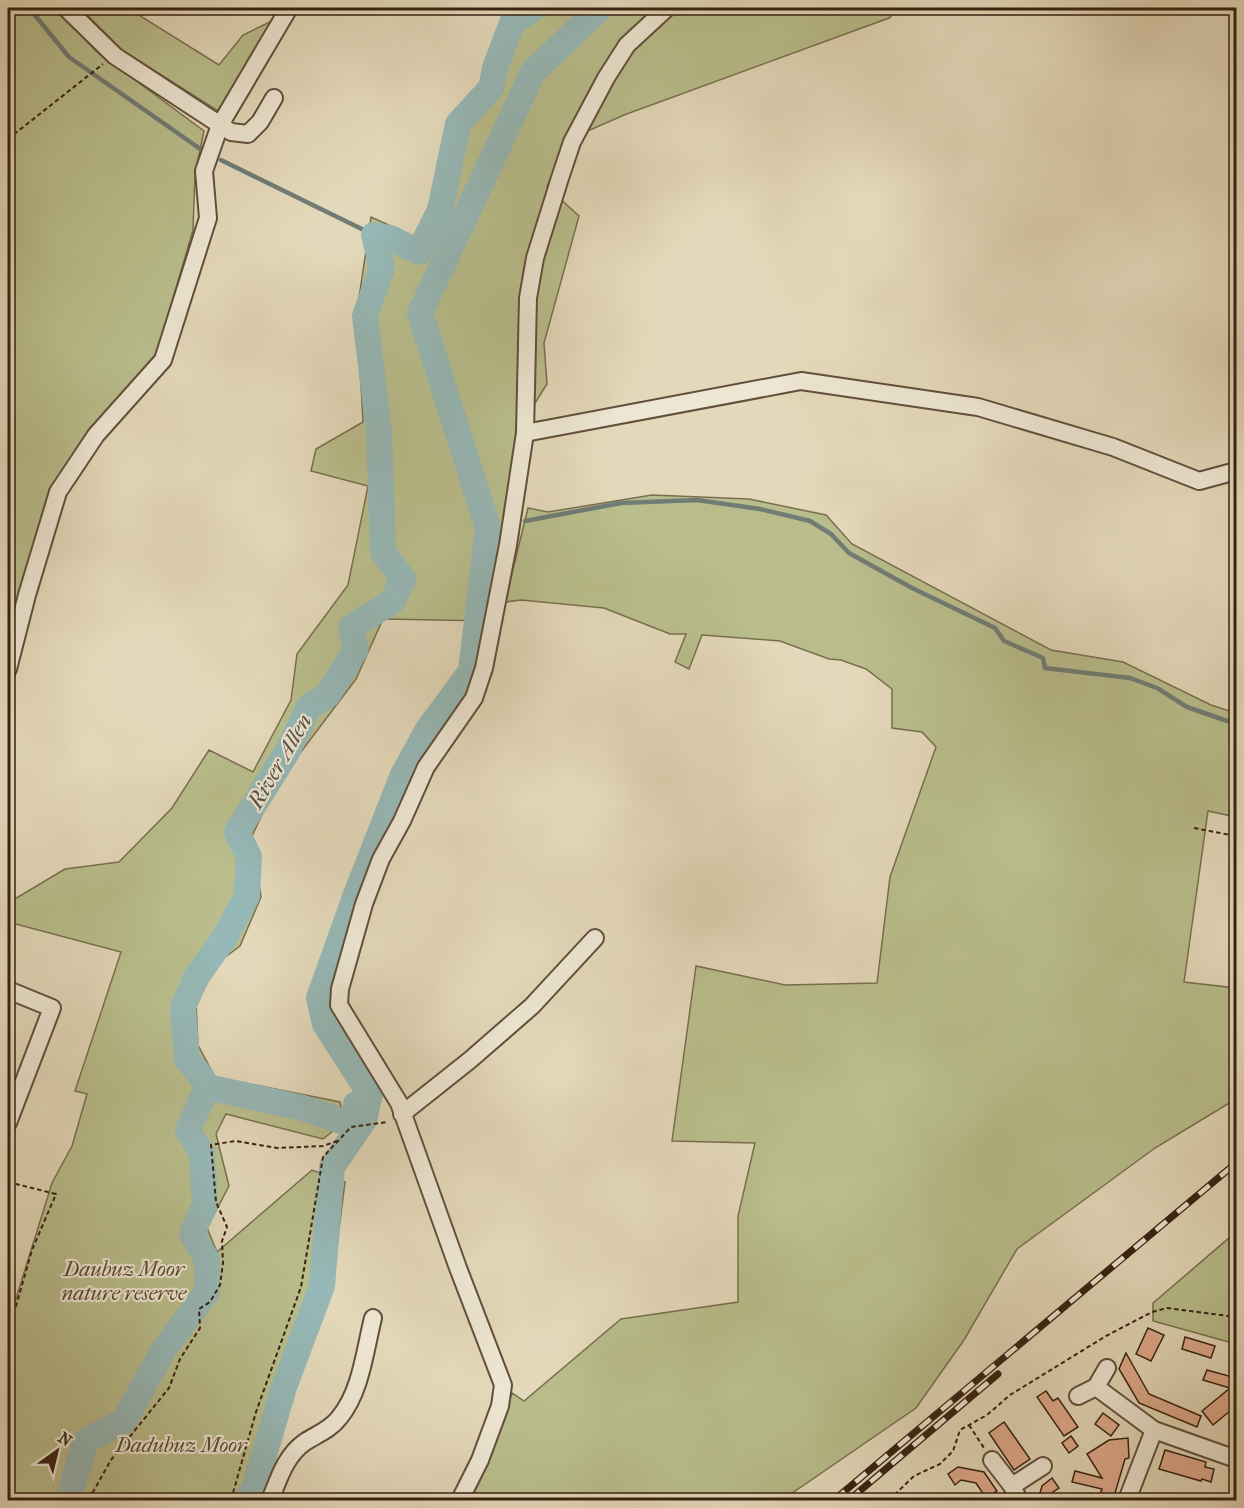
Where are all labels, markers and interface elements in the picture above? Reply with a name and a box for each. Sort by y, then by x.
water label: River Allen [241,710,317,815]
park label: Daubuz Moor nature reserve [61,1257,187,1305]
north arrow [27,1421,87,1481]
text: N [55,1428,76,1451]
park label: Dadubuz Moor [113,1433,248,1457]

